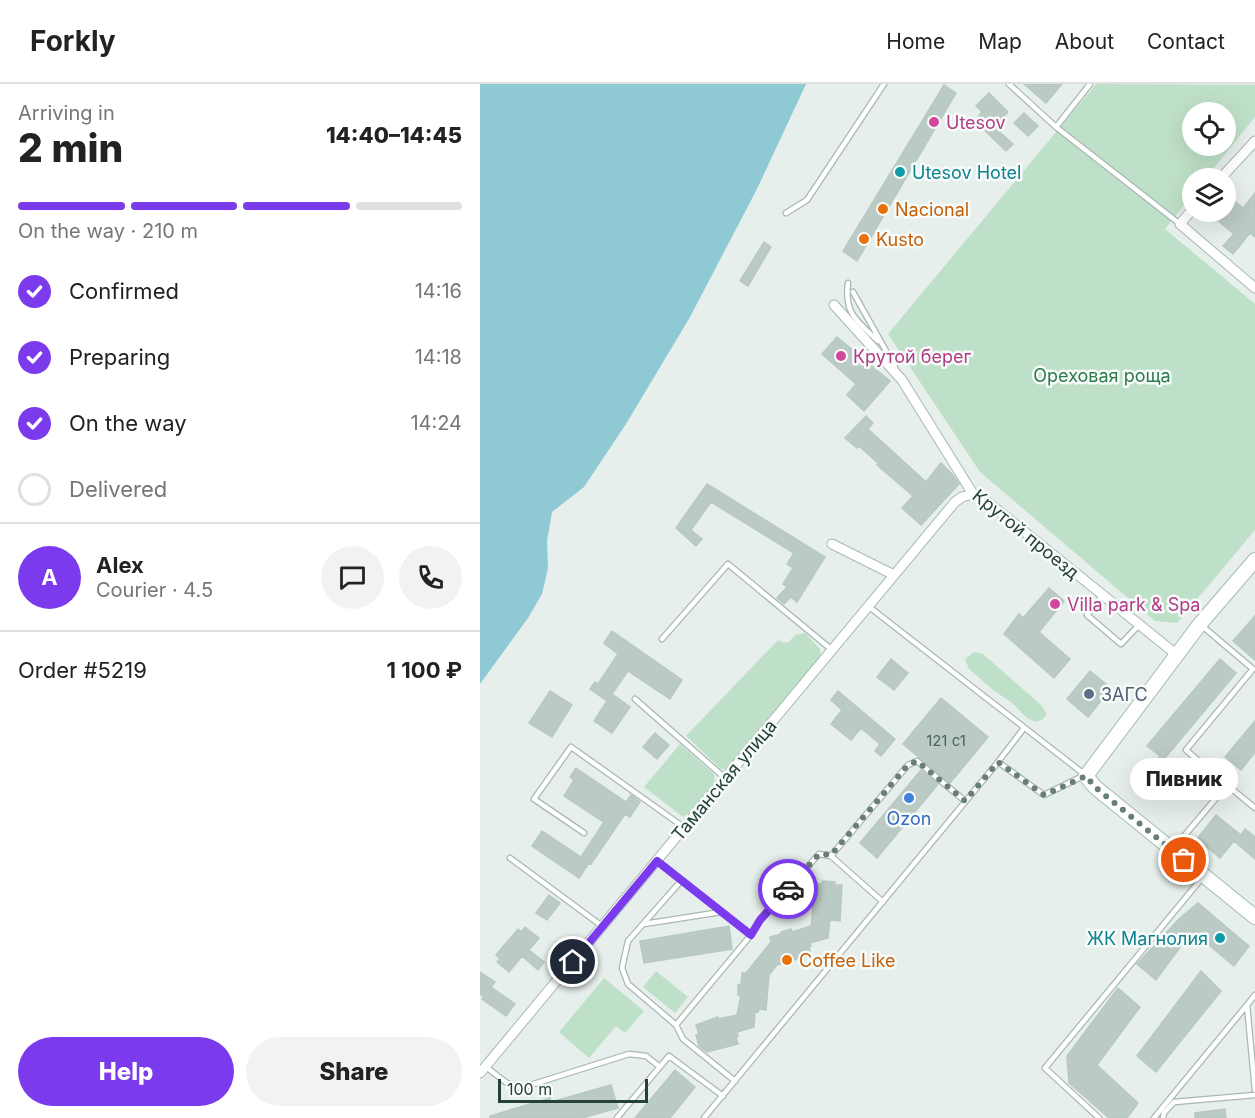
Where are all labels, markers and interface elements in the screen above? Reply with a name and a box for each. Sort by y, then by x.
text: Forkly [30,24,116,58]
text: Home [886,29,945,54]
text: Map [978,29,1022,54]
text: About [1055,29,1114,54]
text: Contact [1147,29,1225,54]
text: Arriving in [18,101,115,125]
map controls [1182,102,1236,222]
button: locate [1182,102,1236,156]
place label: Utesov [946,112,1006,133]
marker: Utesov [927,115,941,129]
text: 14:40–14:45 [326,122,462,148]
text: 2 min [18,124,123,171]
place label: Utesov Hotel [912,162,1021,183]
marker: Utesov Hotel [893,165,907,179]
button: layers [1182,168,1236,222]
place label: Nacional [895,199,969,220]
marker: Nacional [876,202,890,216]
text: On the way · 210 m [18,219,198,243]
place label: Kusto [876,229,924,250]
marker: Kusto [857,232,871,246]
icon: check [18,275,51,308]
text: Confirmed [69,278,179,304]
text: 14:16 [415,279,462,303]
icon: check [18,341,51,374]
text: Preparing [69,344,170,370]
text: 14:18 [415,345,462,369]
place label: Крутой берег [853,346,971,367]
marker: Крутой берег [834,349,848,363]
park label: Ореховая роща [1033,365,1171,386]
icon: check [18,407,51,440]
text: On the way [69,410,187,436]
text: 14:24 [410,411,462,435]
text: Delivered [69,476,167,502]
street label: Крутой проезд [969,485,1083,583]
button: chat [321,546,384,609]
button: phone [399,546,462,609]
text: Alex [96,552,144,578]
text: A [41,564,58,590]
text: Courier · 4.5 [96,578,213,602]
place label: Villa park & Spa [1067,594,1200,615]
marker: Villa park & Spa [1048,597,1062,611]
text: Order #5219 [18,657,147,683]
text: 1 100 ₽ [387,657,462,683]
place label: ЗАГС [1101,684,1148,705]
marker: ЗАГС [1082,687,1096,701]
street label: Таманская улица [667,715,781,845]
house number: 121 с1 [926,731,966,750]
callout: Пивник [1130,758,1238,800]
text: Пивник [1146,767,1222,791]
marker: Ozon [902,791,916,805]
place label: Ozon [887,808,931,829]
pin [1158,834,1209,885]
icon: bag [1167,843,1200,876]
courier [758,859,818,919]
icon: car [772,873,805,906]
place label: ЖК Магнолия [1087,928,1208,949]
marker: ЖК Магнолия [1213,931,1227,945]
pin [547,936,598,987]
icon: home [556,945,589,978]
place label: Coffee Like [799,950,896,971]
marker: Coffee Like [780,953,794,967]
button: Help [18,1037,234,1106]
button: Share [246,1037,462,1106]
scale bar [498,1076,648,1104]
text: 100 m [507,1079,552,1099]

